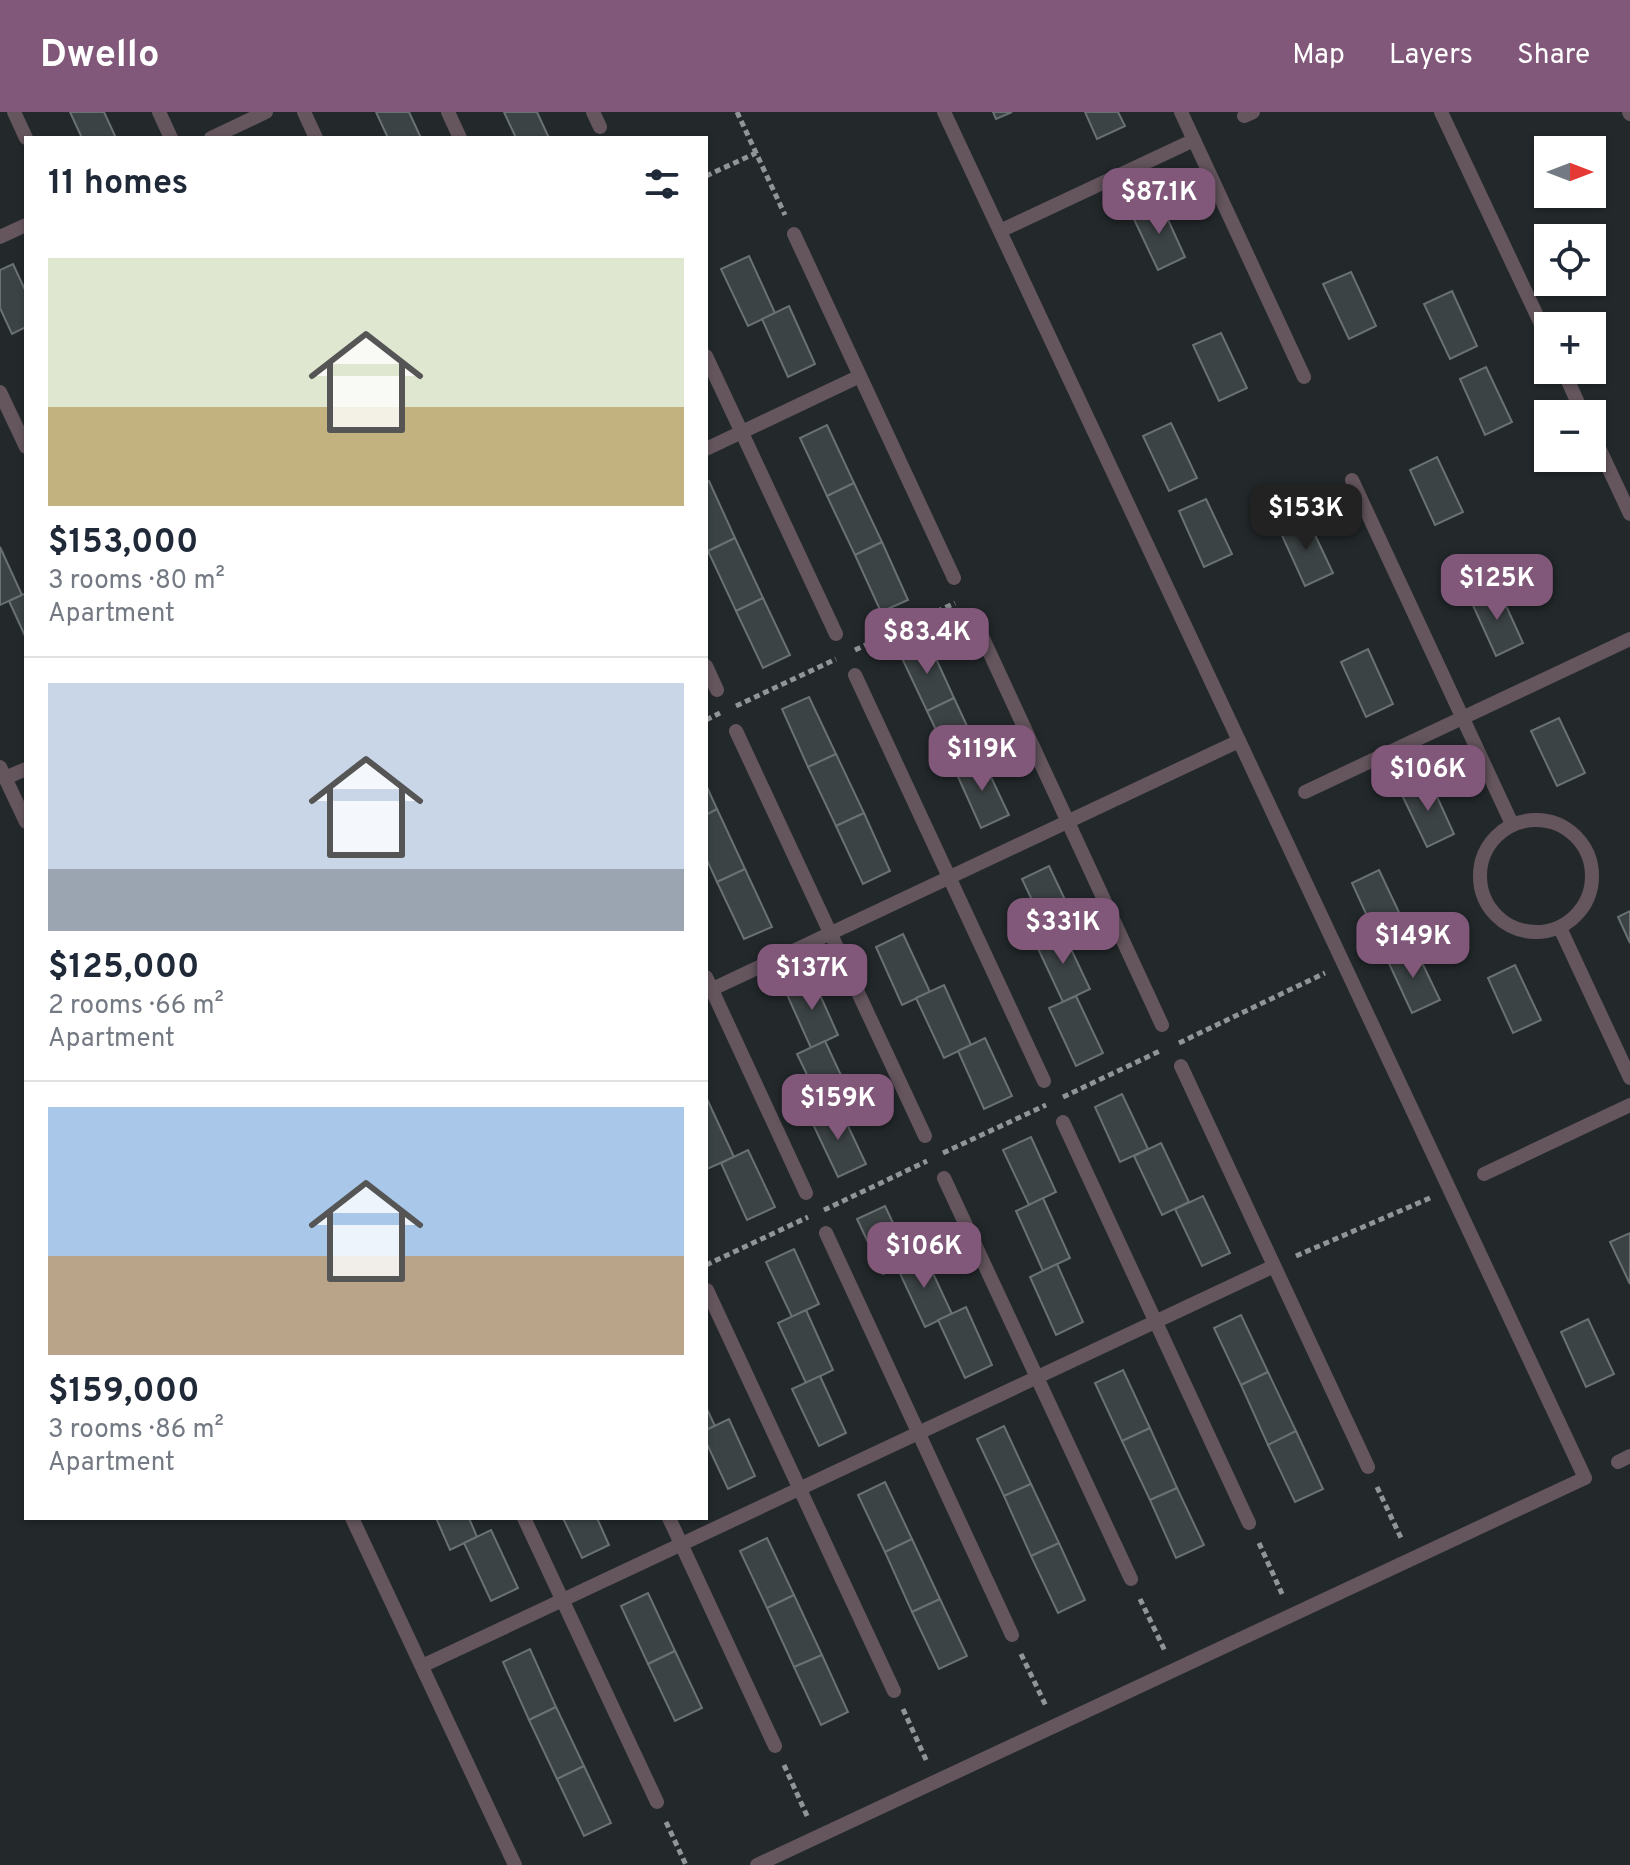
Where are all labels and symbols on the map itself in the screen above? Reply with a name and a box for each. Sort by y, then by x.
north arrow [1534,136,1606,208]
pin: $87.1K [1094,168,1224,236]
pin: $153K [1250,484,1362,552]
pin: $125K [1441,554,1553,622]
pin: $83.4K [862,608,992,676]
pin: $119K [926,725,1038,793]
pin: $106K [1372,745,1484,813]
pin: $331K [1007,898,1119,966]
pin: $149K [1357,912,1469,980]
pin: $137K [756,944,868,1012]
pin: $159K [782,1074,894,1142]
pin: $106K [868,1222,980,1290]

